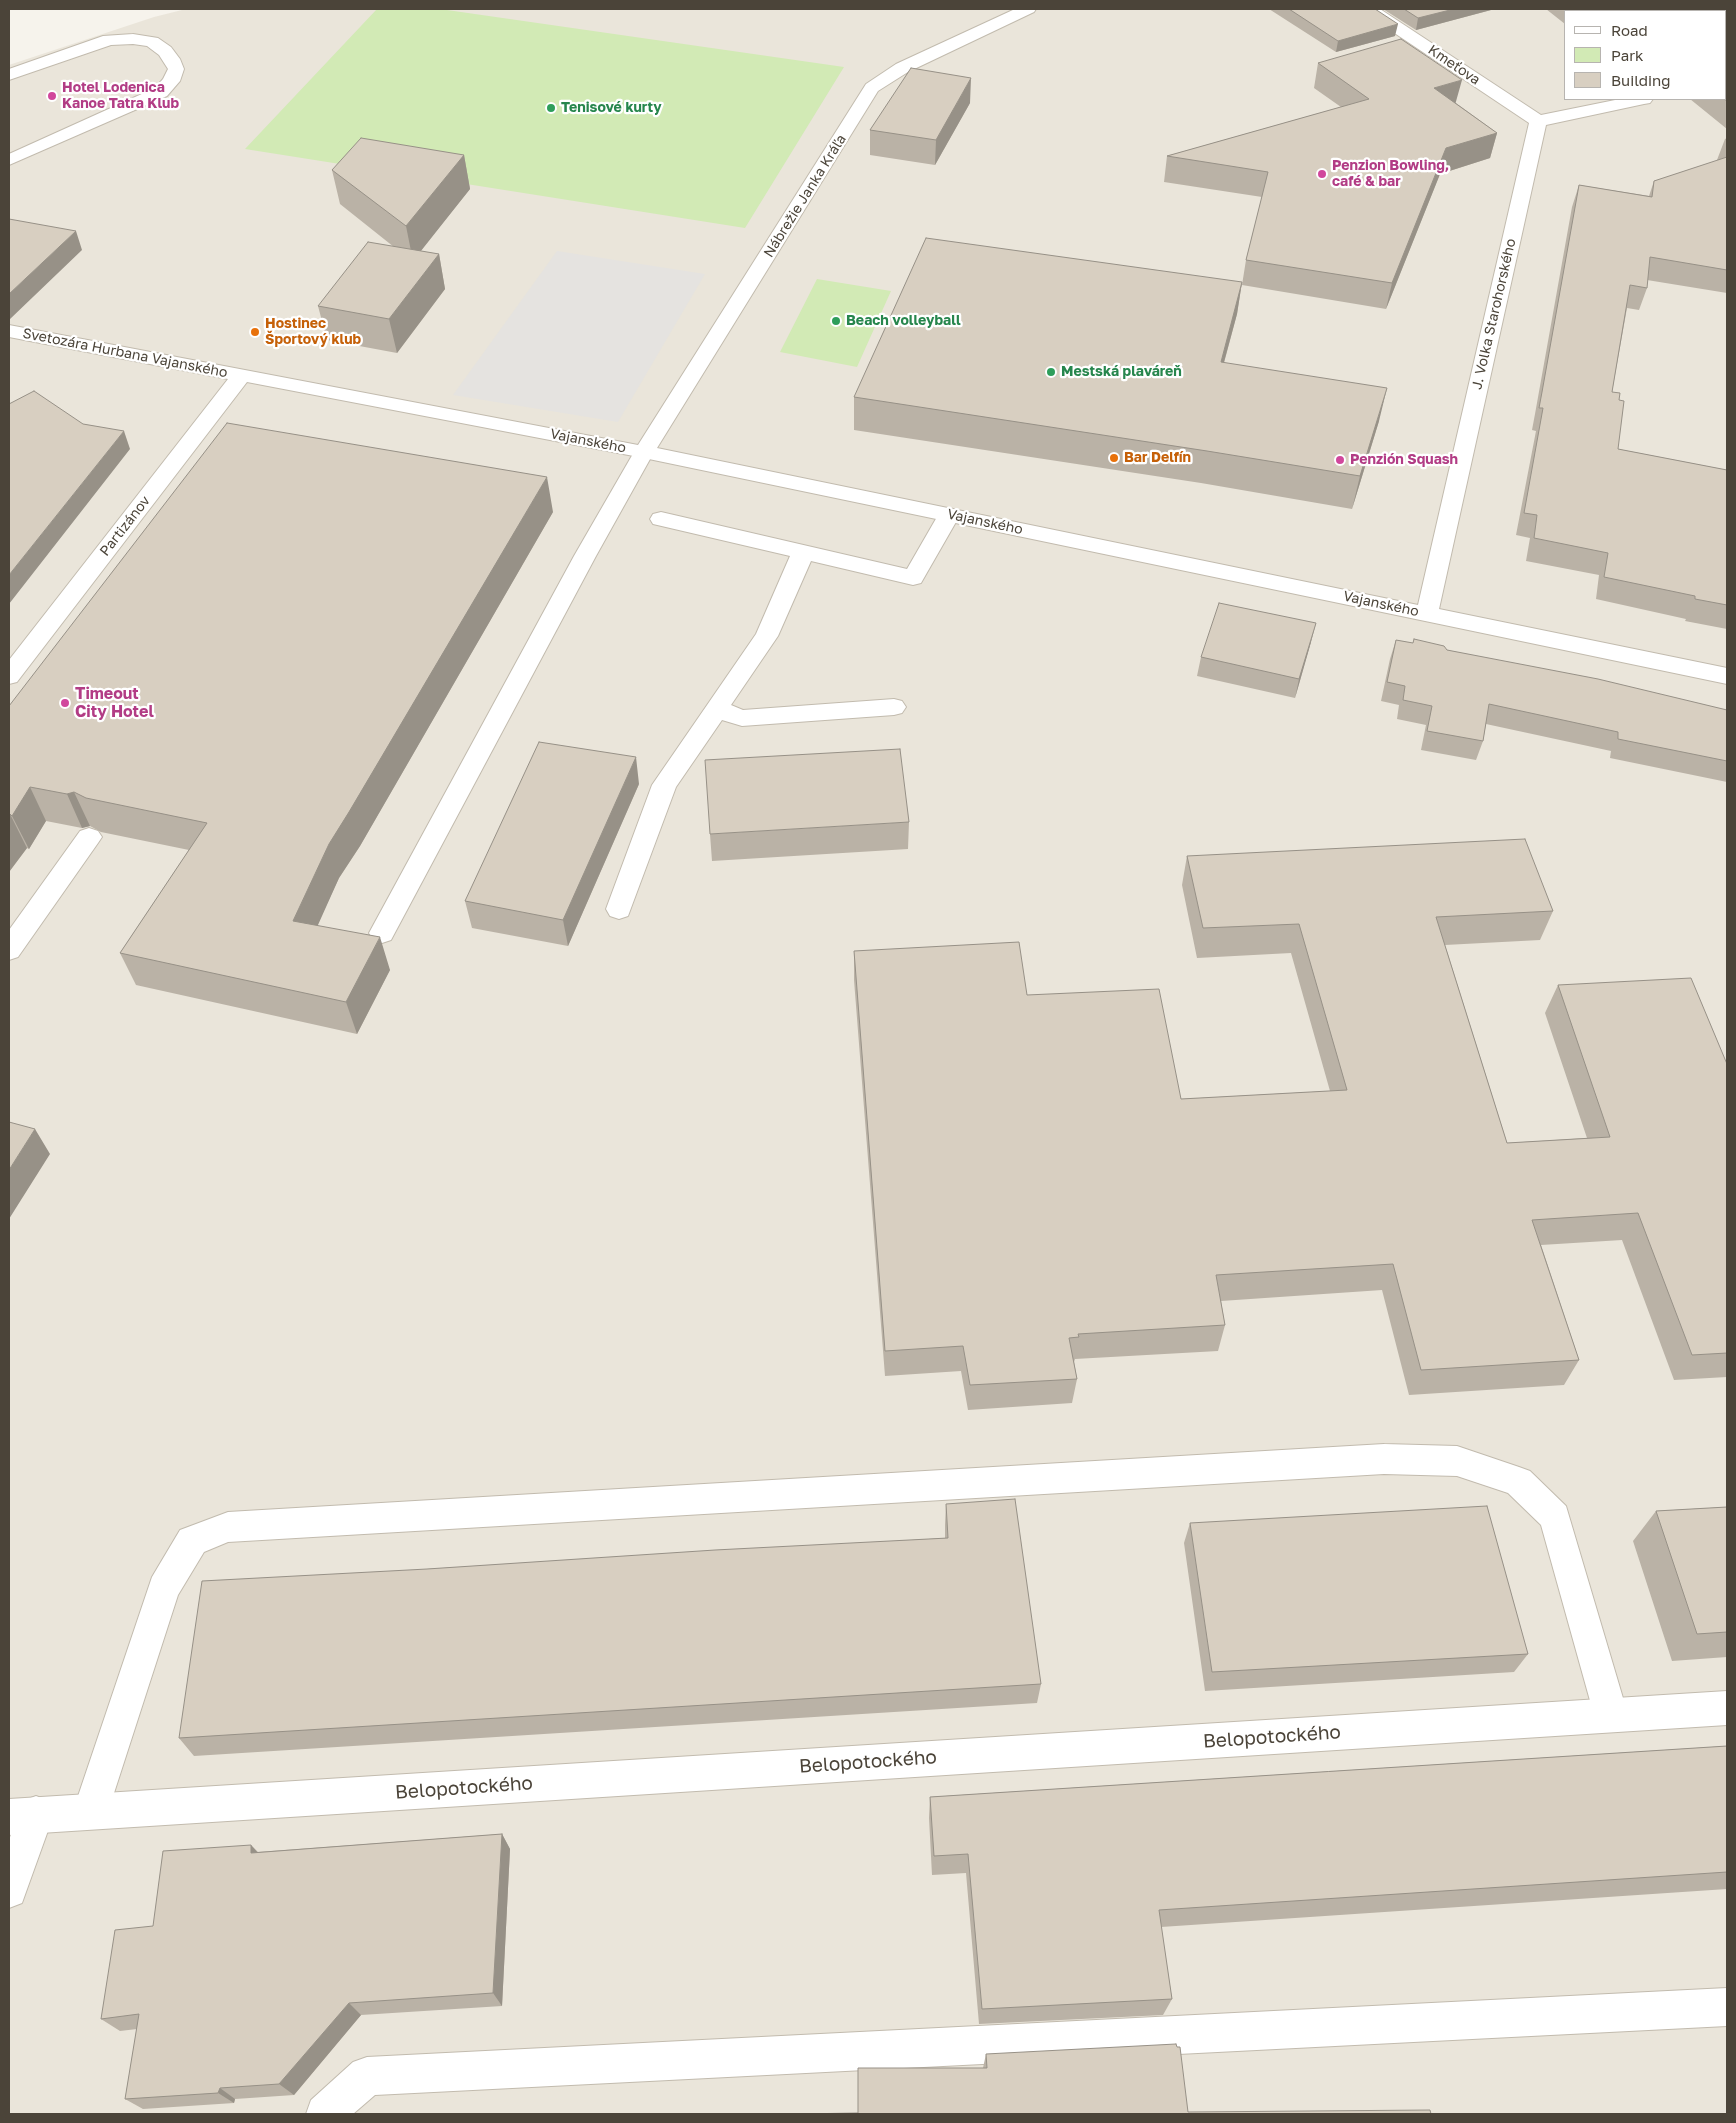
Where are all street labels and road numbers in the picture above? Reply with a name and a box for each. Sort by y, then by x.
street label: Kmeťova [1425,41,1483,89]
street label: Nábrežie Janka Kráľa [760,131,850,261]
street label: J. Volka Starohorského [1468,237,1520,391]
street label: Svetozára Hurbana Vajanského [21,325,229,381]
street label: Vajanského [549,425,627,457]
street label: Partizánov [96,493,154,559]
street label: Vajanského [946,506,1024,538]
street label: Vajanského [1342,588,1420,620]
street label: Belopotockého [1202,1721,1342,1753]
street label: Belopotockého [798,1746,938,1778]
street label: Belopotockého [394,1772,534,1804]

